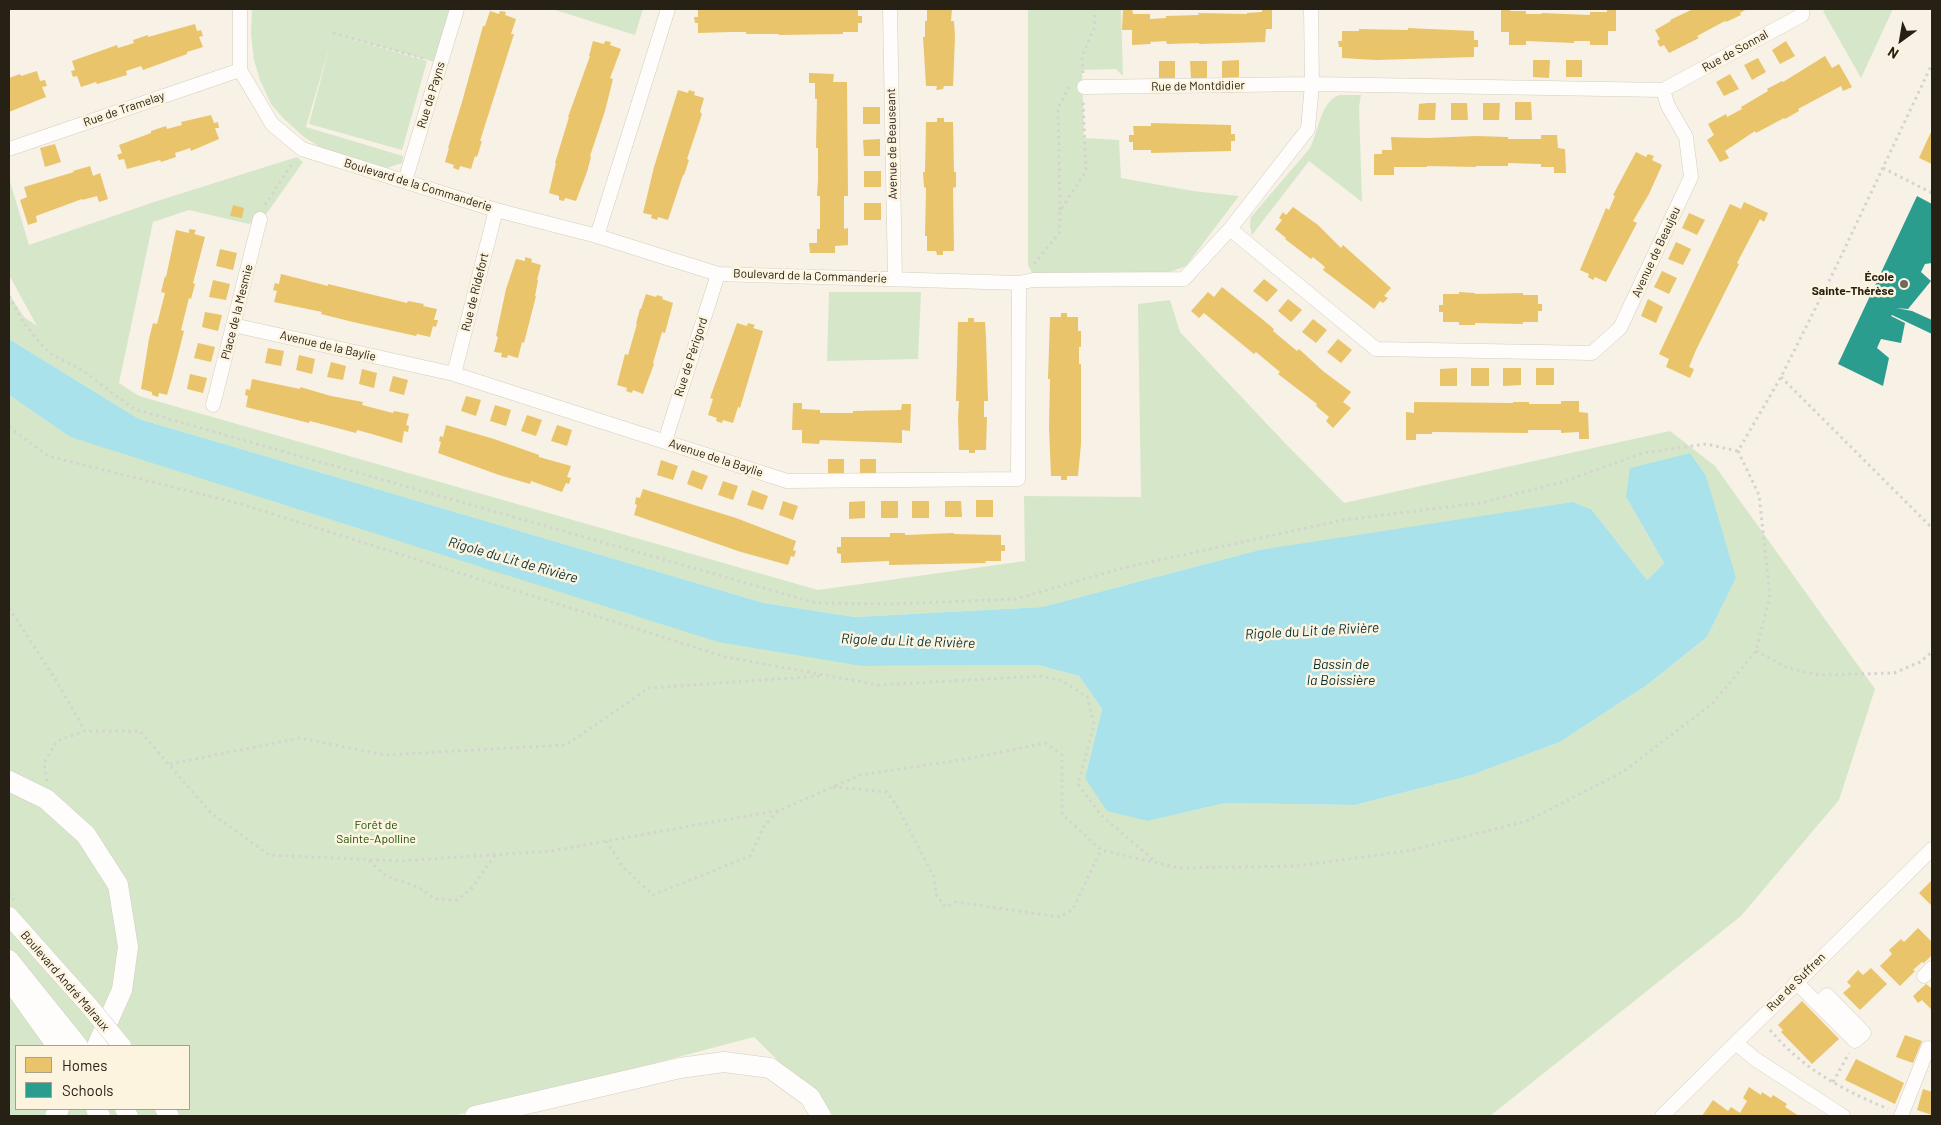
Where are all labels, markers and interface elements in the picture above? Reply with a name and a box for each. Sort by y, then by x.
north arrow [1876,15,1926,65]
street label: Rue de Sonnal [1699,27,1771,75]
text: N [1884,43,1901,63]
street label: Rue de Payns [414,60,448,130]
street label: Rue de Montdidier [1151,78,1245,94]
street label: Rue de Tramelay [81,88,167,130]
street label: Avenue de Beauseant [884,88,900,200]
street label: Boulevard de la Commanderie [342,156,494,214]
street label: Avenue de Beaujeu [1629,205,1683,299]
street label: Rue de Ridefort [458,251,492,333]
street label: Place de la Mesmie [218,263,256,361]
street label: Boulevard de la Commanderie [733,266,887,286]
place label: École Sainte-Thérèse [1812,270,1894,298]
marker: École Sainte-Thérèse [1898,278,1910,290]
street label: Rue de Périgord [671,316,711,398]
street label: Avenue de la Baylie [278,328,378,364]
street label: Avenue de la Baylie [667,436,765,480]
water label: Rigole du Lit de Rivière [446,533,580,587]
water label: Rigole du Lit de Rivière [1245,619,1379,643]
water label: Rigole du Lit de Rivière [841,630,975,652]
water label: Bassin de la Boissière [1307,656,1375,689]
park label: Forêt de Sainte-Apolline [336,818,416,846]
street label: Boulevard André Malraux [18,928,112,1034]
street label: Rue de Suffren [1764,950,1828,1014]
legend [15,1045,190,1110]
text: Homes [62,1056,107,1074]
text: Schools [62,1081,114,1099]

